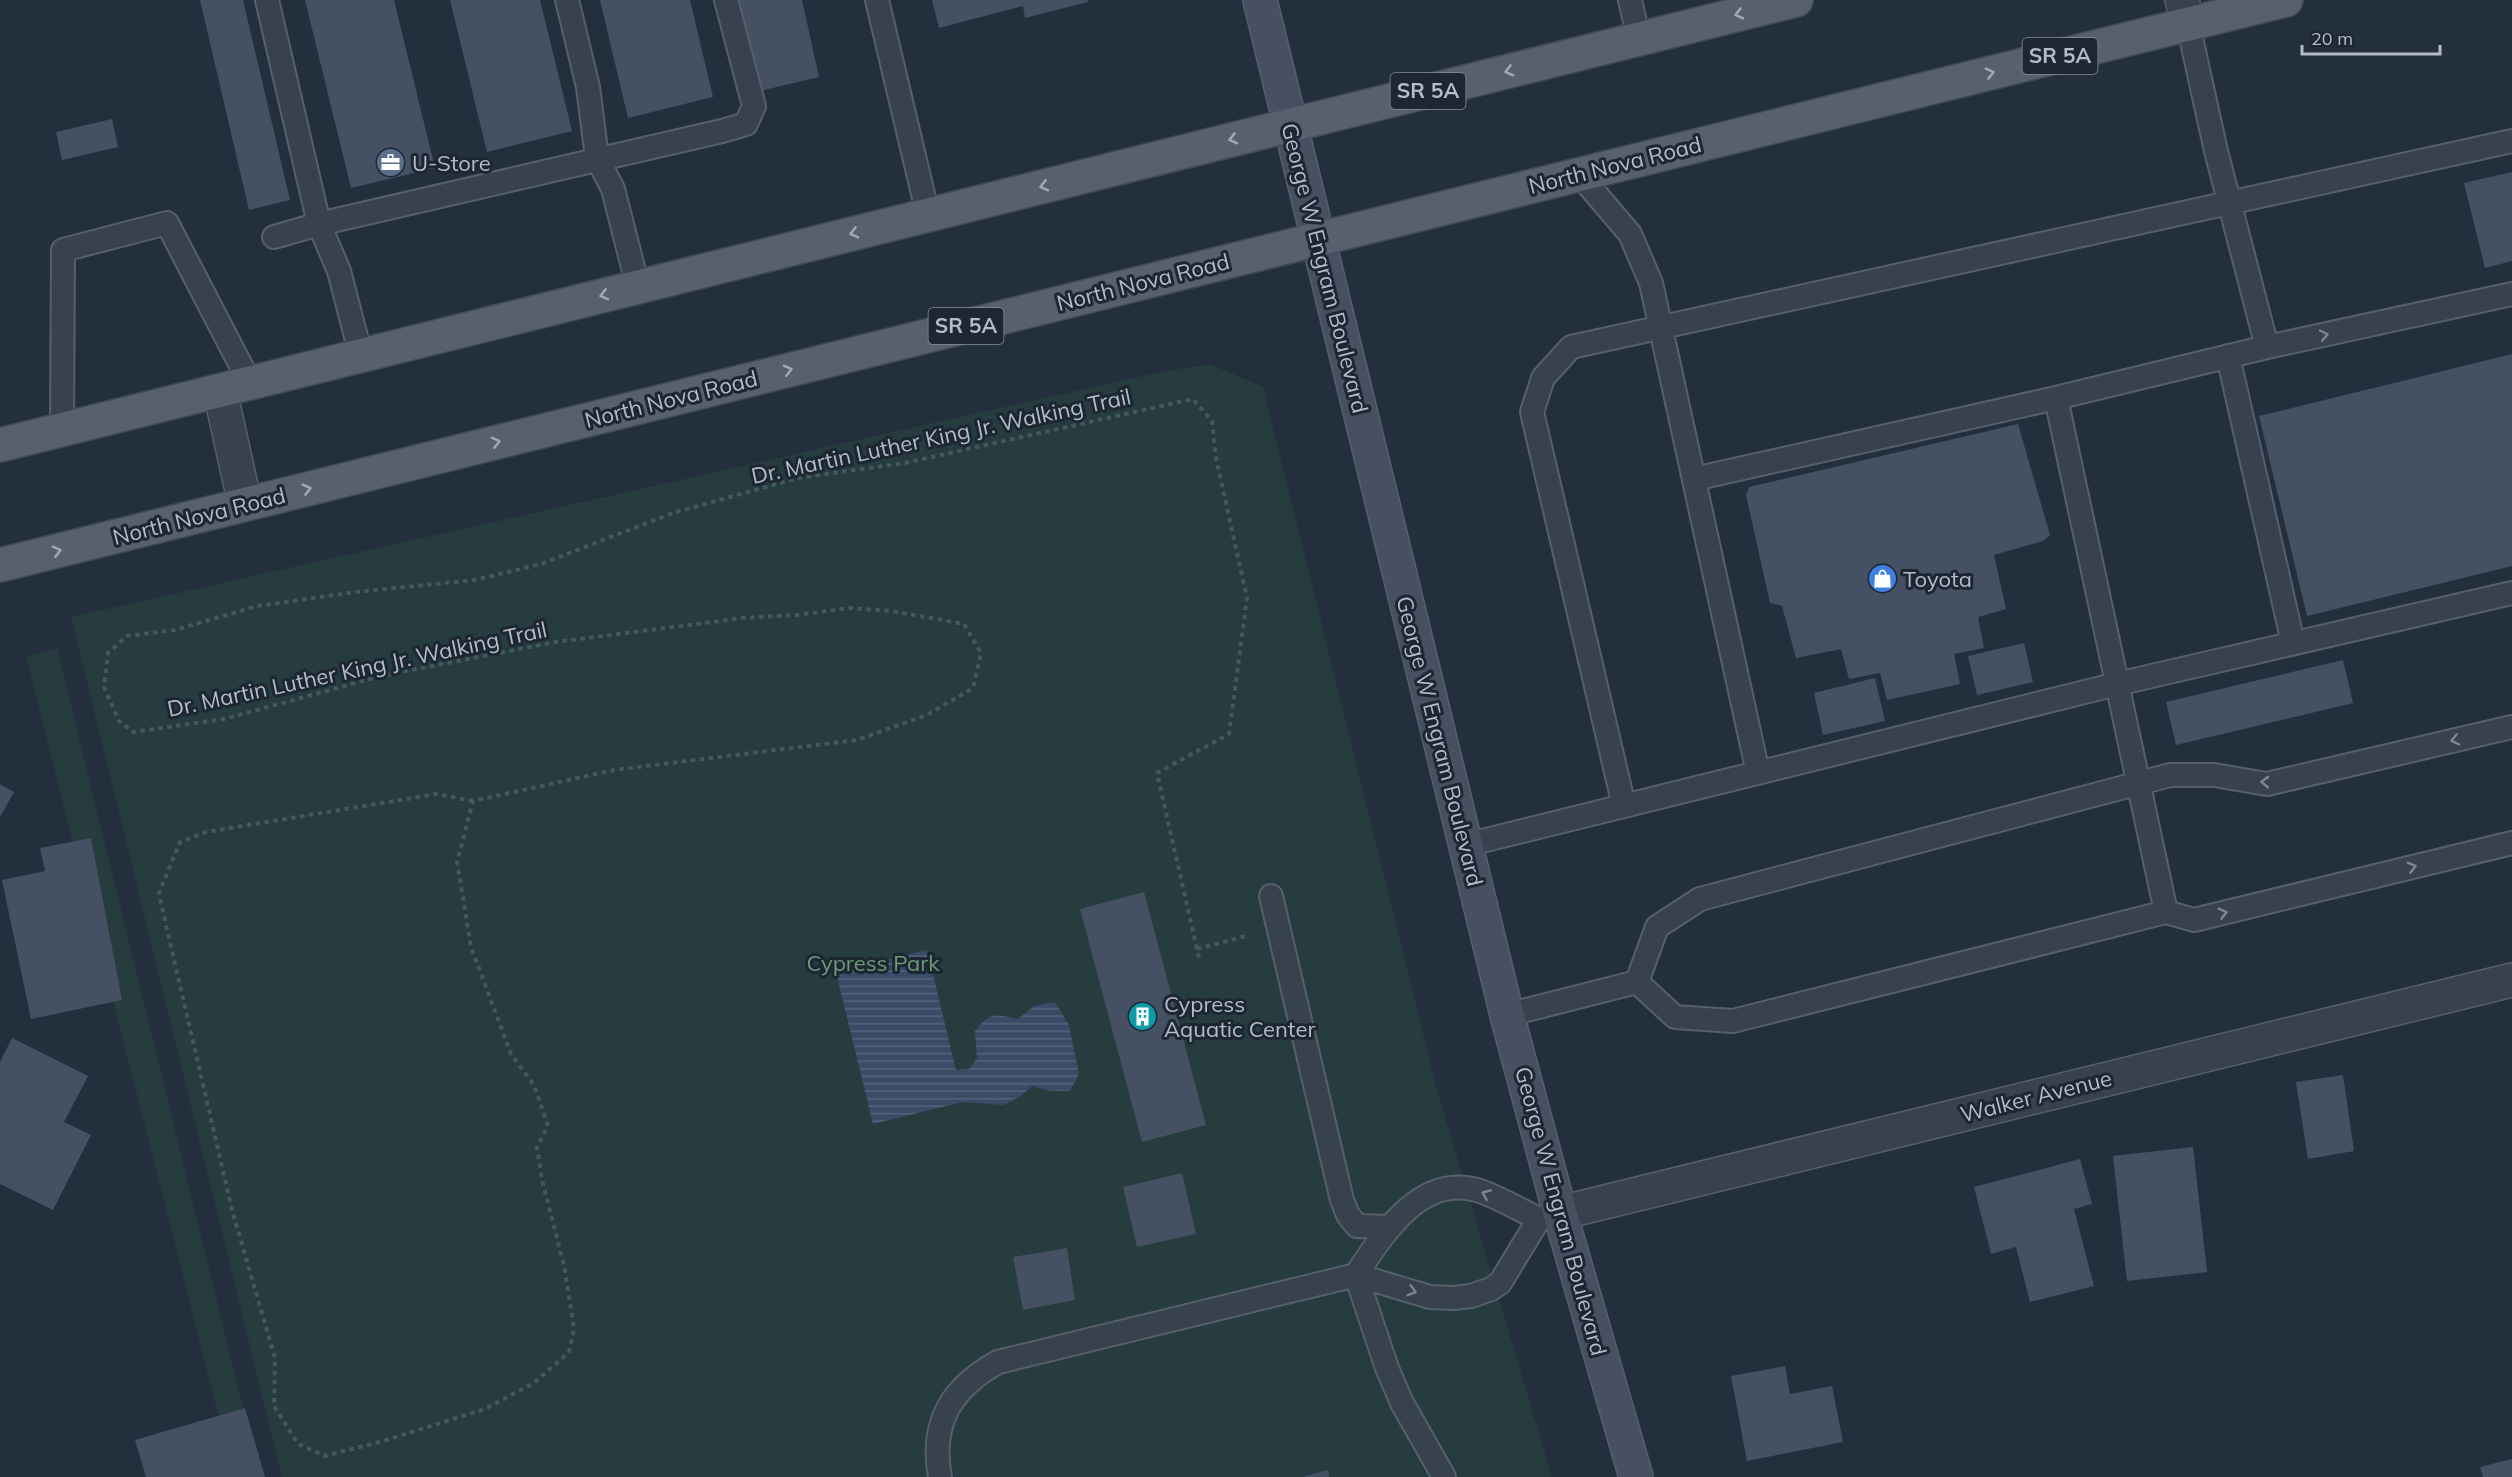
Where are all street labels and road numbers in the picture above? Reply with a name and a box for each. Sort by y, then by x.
road number: SR 5A [2022,38,2098,74]
road number: SR 5A [1390,73,1466,109]
street label: George W Engram Boulevard [1275,120,1375,416]
street label: North Nova Road [1526,130,1704,200]
street label: North Nova Road [1054,247,1232,317]
road number: SR 5A [928,308,1004,344]
street label: North Nova Road [582,364,760,434]
street label: Dr. Martin Luther King Jr. Walking Trail [749,382,1133,490]
street label: North Nova Road [110,481,288,551]
street label: George W Engram Boulevard [1390,593,1490,889]
street label: Dr. Martin Luther King Jr. Walking Trail [165,615,549,723]
street label: George W Engram Boulevard [1509,1064,1613,1358]
street label: Walker Avenue [1957,1064,2115,1128]

